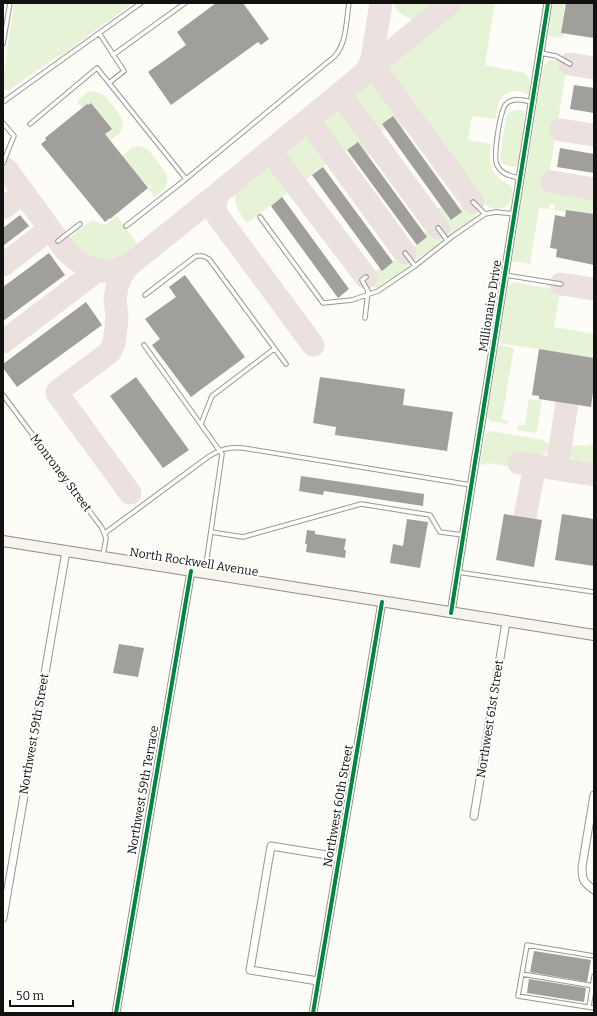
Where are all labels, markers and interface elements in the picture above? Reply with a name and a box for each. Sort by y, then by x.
street label: Millionaire Drive [476,259,504,353]
street label: Monroney Street [27,431,95,515]
street label: North Rockwell Avenue [129,545,259,579]
street label: Northwest 61st Street [474,658,506,779]
street label: Northwest 59th Street [16,672,52,796]
street label: Northwest 59th Terrace [125,724,161,856]
street label: Northwest 60th Street [320,743,356,868]
scale bar [10,982,73,1008]
text: 50 m [16,989,45,1003]

